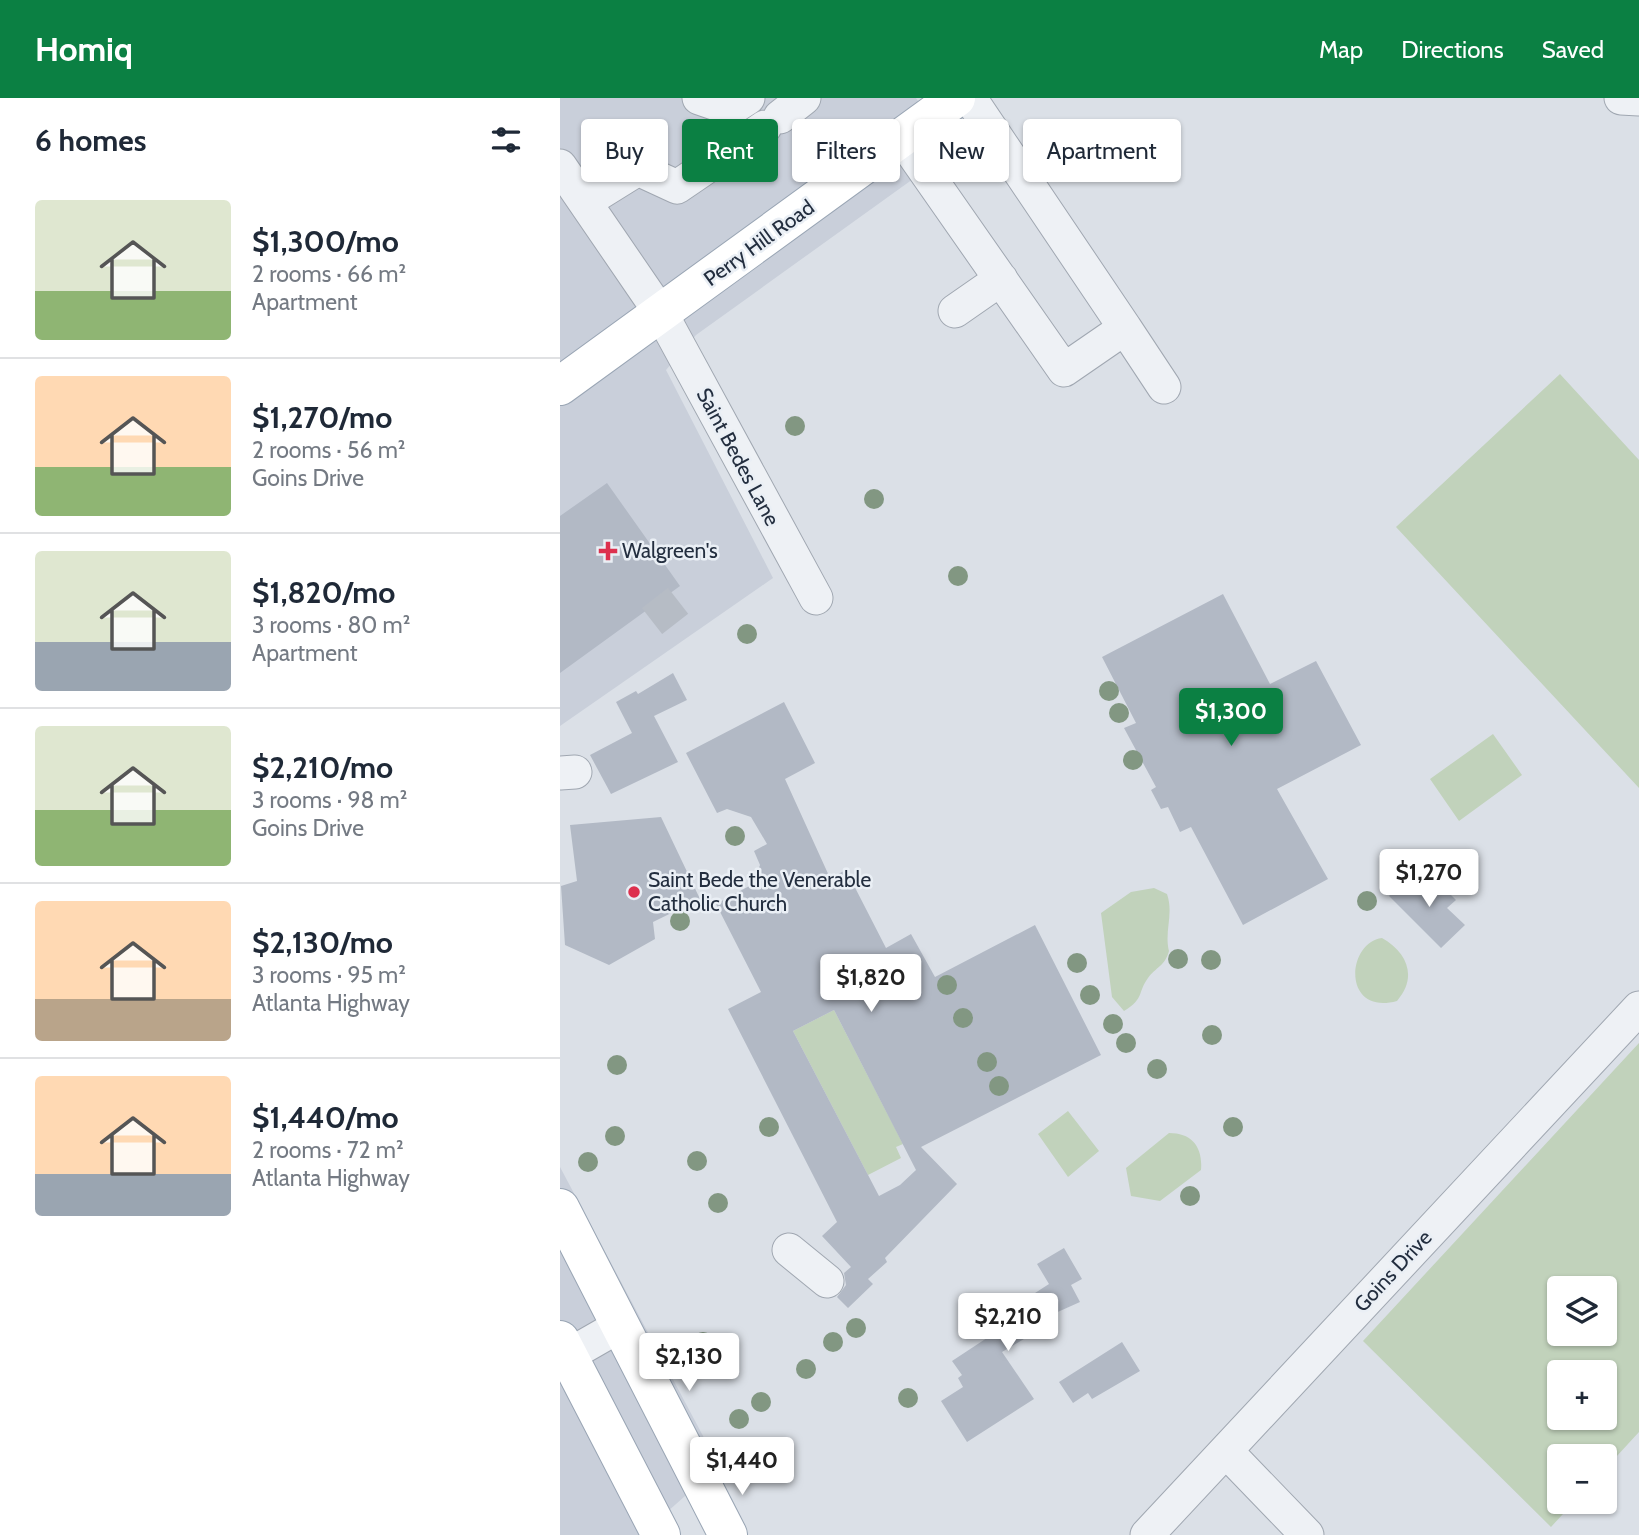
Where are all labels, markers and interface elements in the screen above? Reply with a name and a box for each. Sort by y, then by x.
text: Homiq [35,29,133,69]
text: Map [1319,35,1363,64]
text: Directions [1401,35,1504,64]
text: Saved [1542,35,1604,64]
chip: Buy [581,119,668,182]
chip: Rent [682,119,778,182]
chip: Filters [792,119,900,182]
chip: New [914,119,1009,182]
chip: Apartment [1023,119,1181,182]
icon: filters [487,121,525,159]
text: 6 homes [35,122,146,159]
street label: Perry Hill Road [699,194,819,291]
text: $1,300/mo [252,223,399,260]
icon: home [91,228,175,312]
text: 2 rooms · 66 m² [252,260,406,288]
text: Apartment [252,288,357,316]
street label: Saint Bedes Lane [692,384,785,530]
text: $1,270/mo [252,399,392,436]
icon: home [91,404,175,488]
text: 2 rooms · 56 m² [252,436,406,464]
text: Goins Drive [252,464,364,492]
place label: Walgreen's [622,538,718,563]
marker: Walgreen's [600,543,616,559]
text: $1,820/mo [252,574,395,611]
icon: home [91,579,175,663]
text: 3 rooms · 80 m² [252,611,410,639]
text: Apartment [252,639,357,667]
pin: $1,300 [1174,688,1288,748]
text: $1,300 [1195,697,1267,725]
text: $2,210/mo [252,749,393,786]
icon: home [91,754,175,838]
text: 3 rooms · 98 m² [252,786,407,814]
text: Goins Drive [252,814,364,842]
pin: $1,270 [1372,850,1486,909]
text: $1,270 [1395,858,1463,886]
place label: Saint Bede the Venerable Catholic Church [648,867,871,916]
marker: Saint Bede the Venerable Catholic Church [626,884,642,900]
text: $2,130/mo [252,924,393,961]
icon: home [91,929,175,1013]
pin: $1,820 [814,954,928,1014]
text: 3 rooms · 95 m² [252,961,406,989]
text: $1,820 [836,963,906,991]
text: Atlanta Highway [252,989,410,1017]
text: $1,440/mo [252,1099,399,1136]
icon: home [91,1104,175,1188]
text: 2 rooms · 72 m² [252,1136,404,1164]
text: Atlanta Highway [252,1164,410,1192]
street label: Goins Drive [1349,1225,1437,1317]
map controls [1547,1276,1617,1514]
button: layers [1547,1276,1617,1346]
pin: $2,210 [951,1294,1065,1353]
text: $2,210 [974,1302,1042,1330]
pin: $2,130 [632,1334,746,1393]
text: $2,130 [655,1342,723,1370]
button: + [1547,1360,1617,1430]
pin: $1,440 [685,1438,799,1497]
button: − [1547,1444,1617,1514]
text: $1,440 [706,1446,778,1474]

